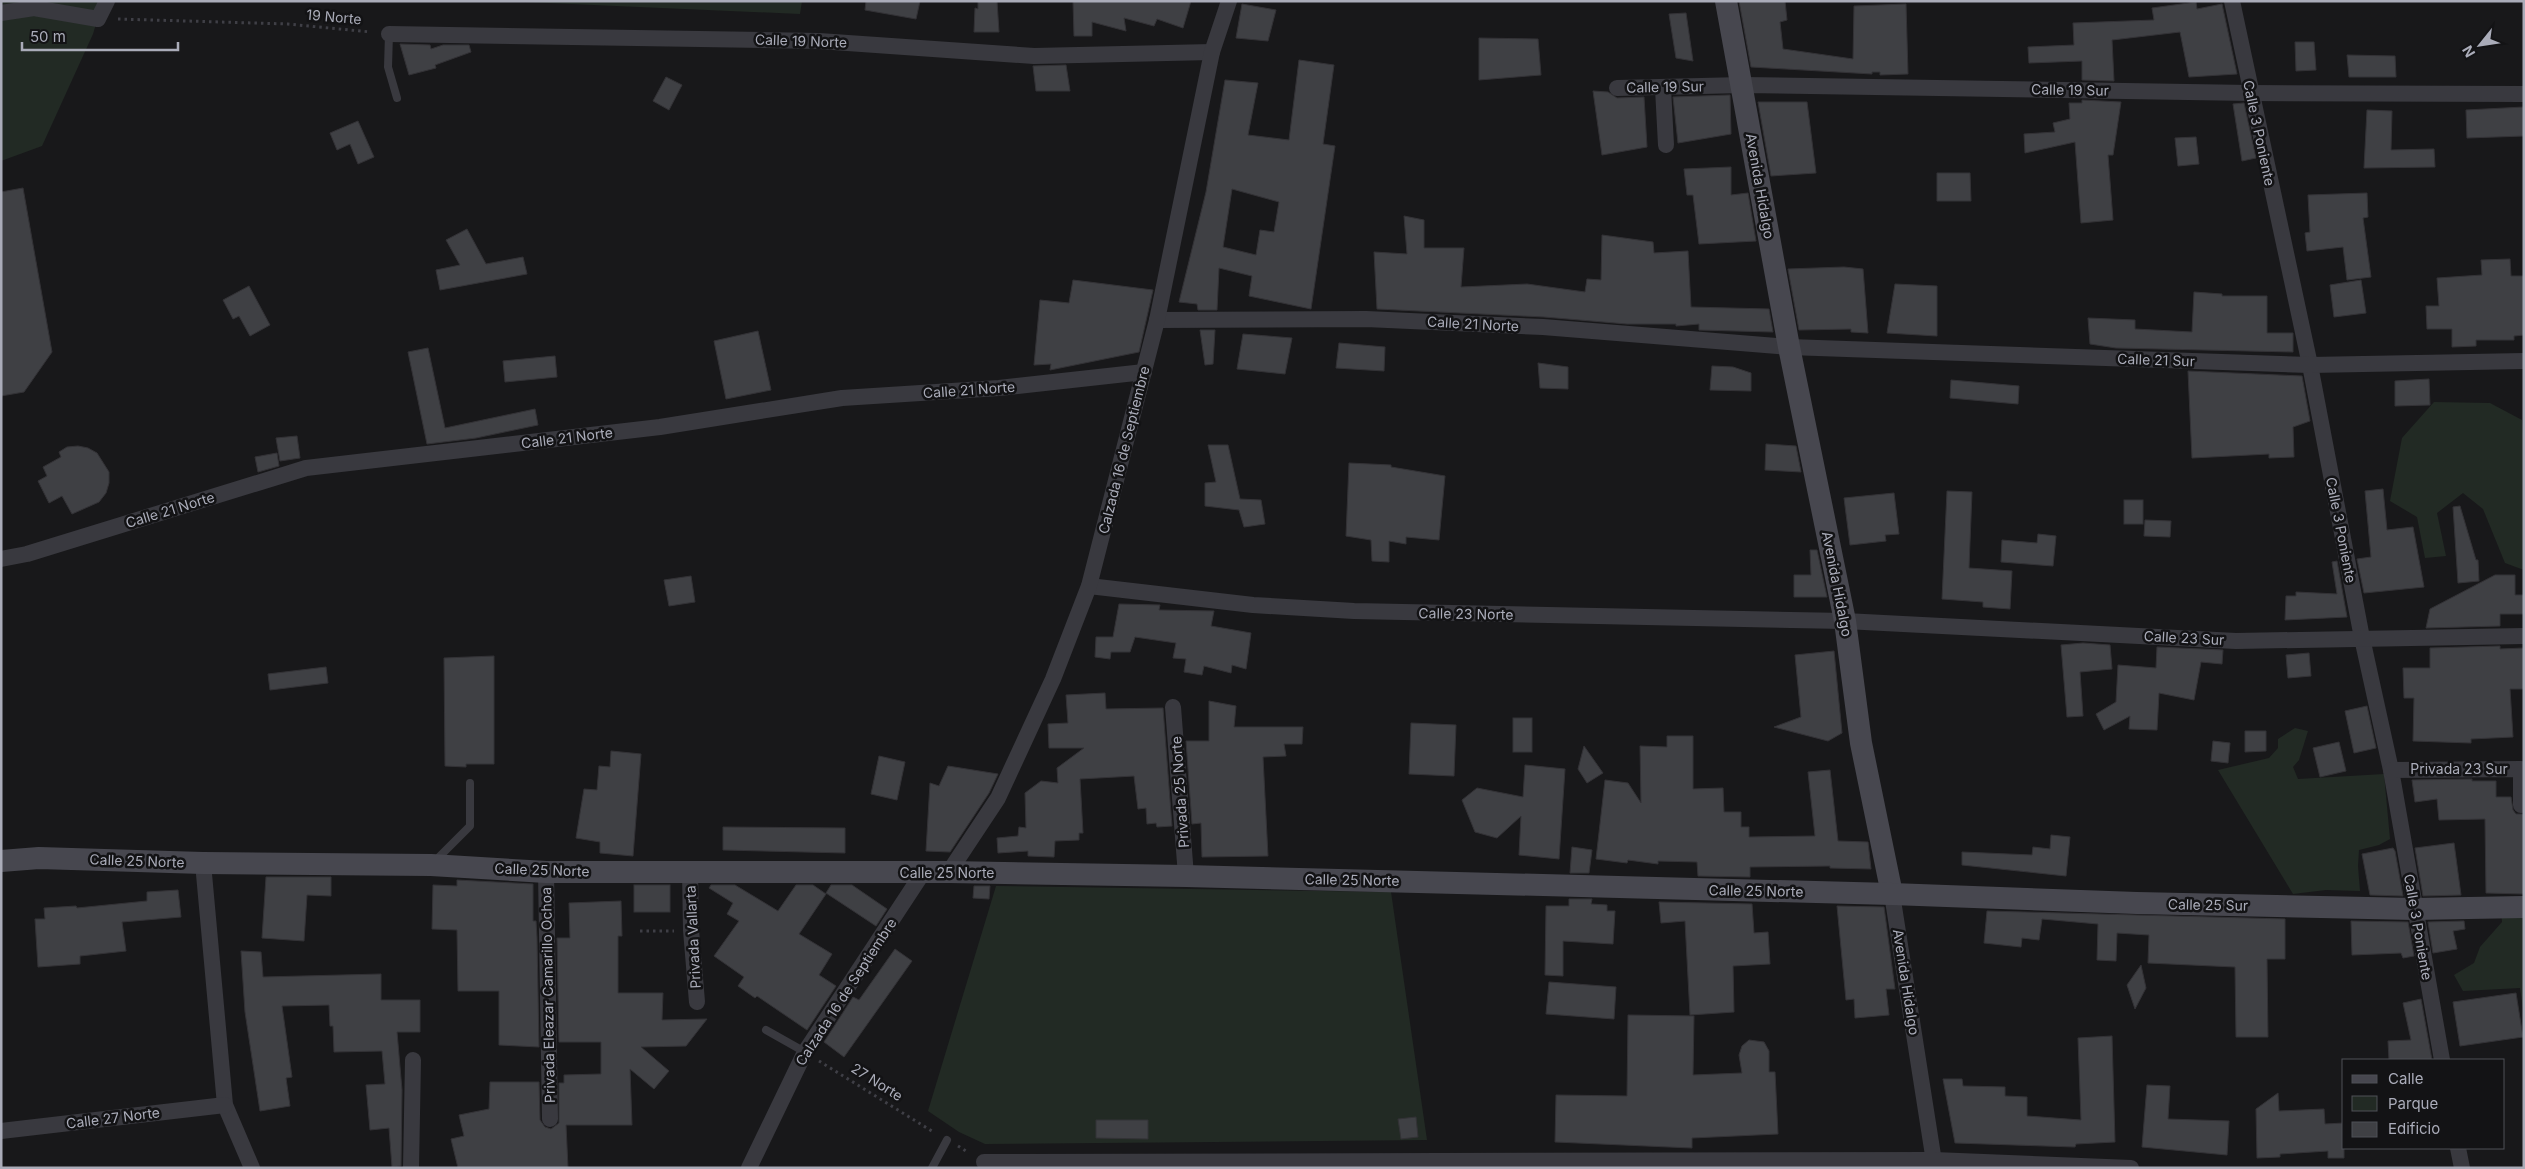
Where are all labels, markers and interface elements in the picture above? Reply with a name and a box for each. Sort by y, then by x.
street label: 19 Norte [306,6,362,27]
scale bar [22,20,179,52]
north arrow [2455,20,2505,70]
text: 50 m [30,27,66,46]
street label: Calle 19 Norte [755,30,847,51]
text: N [2458,43,2478,61]
street label: Calle 19 Sur [1626,77,1704,96]
street label: Calle 3 Poniente [2240,79,2279,187]
street label: Calle 19 Sur [2031,80,2109,99]
street label: Avenida Hidalgo [1743,132,1778,240]
street label: Calle 21 Norte [1427,313,1520,334]
street label: Calle 21 Sur [2117,350,2195,369]
street label: Calzada 16 de Septiembre [1094,364,1153,536]
street label: Calle 21 Norte [922,378,1016,401]
street label: Calle 21 Norte [520,423,614,452]
street label: Calle 3 Poniente [2323,476,2360,584]
street label: Calle 21 Norte [123,488,216,531]
street label: Avenida Hidalgo [1819,530,1856,638]
street label: Calle 23 Norte [1418,604,1514,623]
street label: Calle 23 Sur [2143,627,2225,648]
street label: Privada 25 Norte [1167,736,1192,848]
street label: Privada 23 Sur [2410,760,2508,777]
street label: Calle 25 Norte [89,850,185,871]
street label: Calle 25 Norte [494,859,590,880]
street label: Calle 25 Norte [900,864,995,881]
street label: Calle 25 Norte [1304,870,1400,889]
street label: Calle 3 Poniente [2401,872,2436,981]
street label: Calle 25 Norte [1708,881,1804,900]
street label: Privada Vallarta [681,885,704,989]
street label: Privada Eleazar Camarillo Ochoa [537,887,558,1103]
street label: Calle 25 Sur [2168,895,2248,914]
street label: Calzada 16 de Septiembre [792,915,900,1069]
street label: Avenida Hidalgo [1890,928,1923,1036]
street label: 27 Norte [848,1059,906,1104]
legend [2342,1059,2505,1149]
text: Calle [2388,1069,2423,1088]
text: Parque [2388,1094,2438,1113]
street label: Calle 27 Norte [65,1103,161,1132]
text: Edificio [2388,1119,2440,1138]

